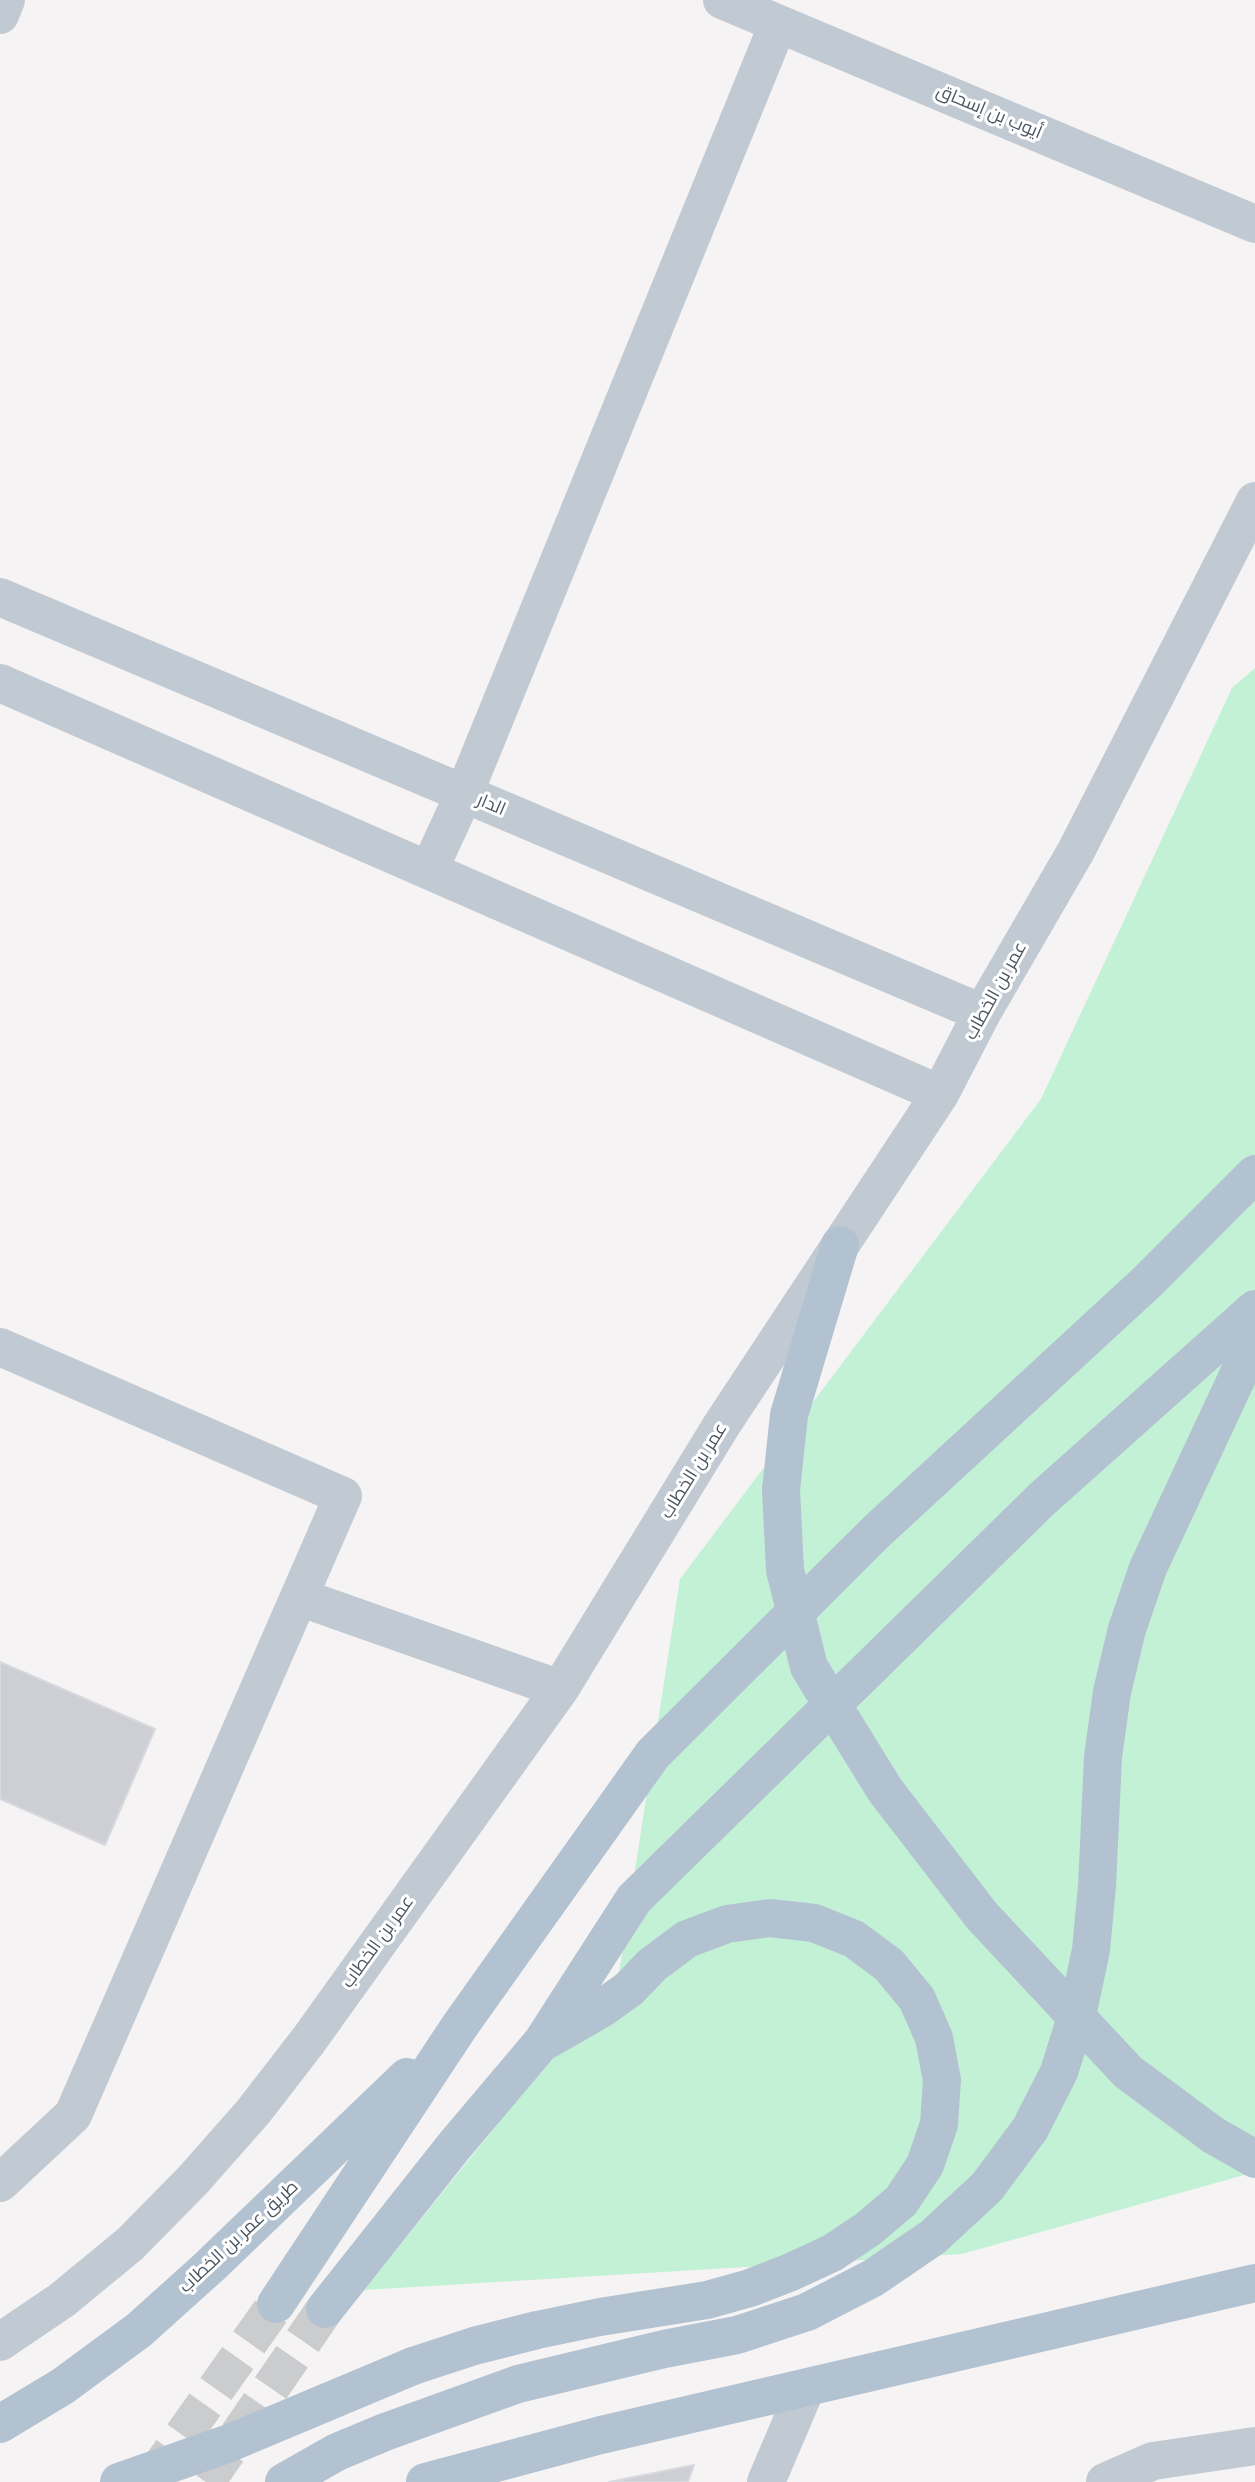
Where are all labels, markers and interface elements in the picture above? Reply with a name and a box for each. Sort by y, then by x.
street label: أيوب بن إسحاق [933,80,1045,144]
street label: الدار [473,789,509,821]
street label: عمر بن الخطاب [960,938,1032,1044]
street label: عمر بن الخطاب [656,1419,732,1523]
street label: عمر بن الخطاب [337,1892,419,1992]
street label: طريق عمر بن الخطاب [175,2176,303,2298]

